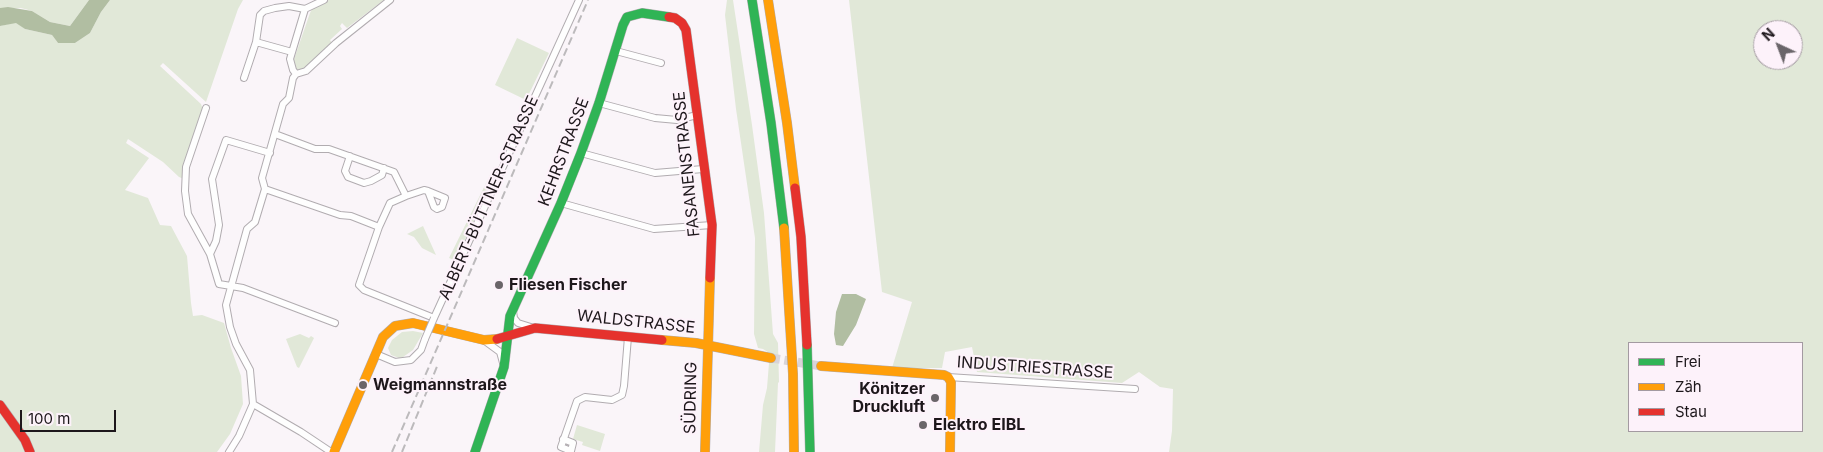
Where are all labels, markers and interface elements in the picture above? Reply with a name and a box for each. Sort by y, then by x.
north arrow [1753,20,1803,70]
text: N [1758,25,1778,44]
street label: FASANENSTRASSE [670,90,704,238]
street label: ALBERT-BÜTTNER-STRASSE [435,93,543,303]
street label: KEHRSTRASSE [534,95,594,209]
place label: Fliesen Fischer [509,275,627,295]
marker: Fliesen Fischer [493,279,505,291]
street label: WALDSTRASSE [576,306,696,338]
legend [1628,342,1803,432]
text: Frei [1675,352,1701,371]
street label: INDUSTRIESTRASSE [956,353,1114,383]
street label: SÜDRING [681,362,701,434]
place label: Weigmannstraße [373,375,507,395]
text: Zäh [1675,377,1702,396]
marker: Weigmannstraße [357,379,369,391]
place label: Könitzer Druckluft [852,379,925,417]
marker: Könitzer Druckluft [929,392,941,404]
scale bar [22,400,119,432]
text: Stau [1675,402,1707,421]
text: 100 m [28,409,70,428]
place label: Elektro EIBL [933,415,1025,435]
marker: Elektro EIBL [917,419,929,431]

